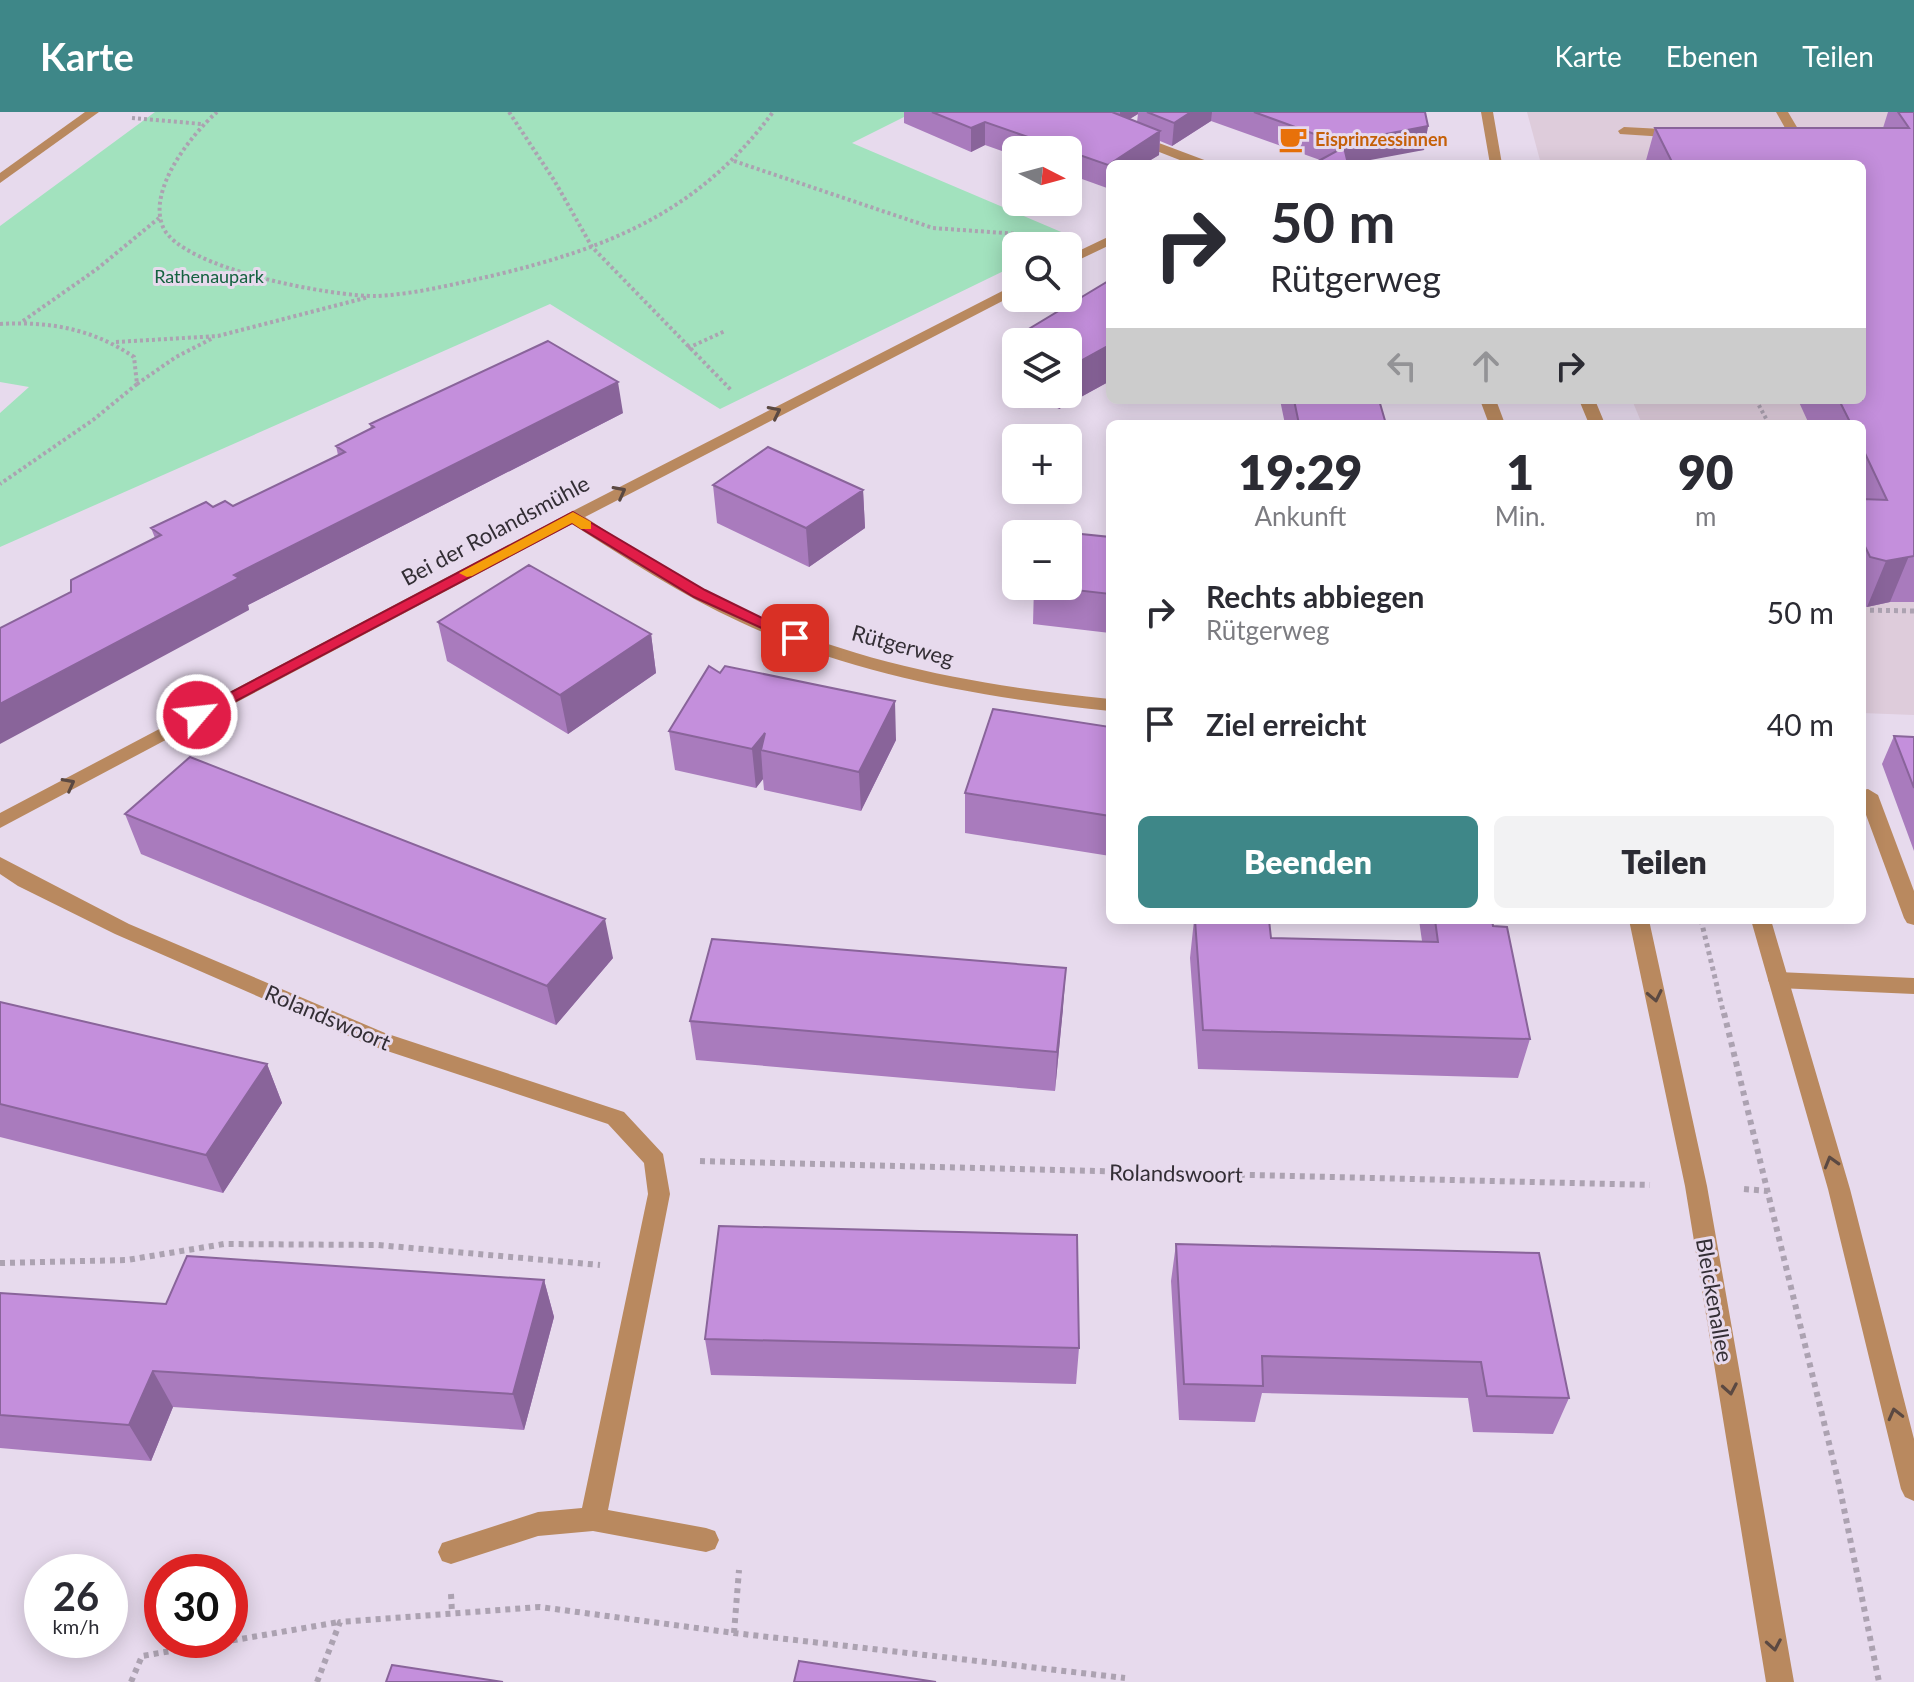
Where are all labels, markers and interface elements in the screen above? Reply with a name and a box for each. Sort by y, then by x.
text: Karte [40,33,134,79]
text: Karte [1554,39,1622,73]
text: Ebenen [1666,39,1758,73]
text: Teilen [1802,39,1874,73]
cafe icon: Eisprinzessinnen [1278,124,1308,154]
place label: Eisprinzessinnen [1315,128,1448,150]
north arrow [1002,136,1082,216]
map controls [1002,136,1082,600]
text: 50 m [1270,188,1395,255]
icon: right [1138,192,1242,296]
button: search [1002,232,1082,312]
text: Rütgerweg [1270,256,1441,300]
park label: Rathenaupark [154,265,265,287]
button: layers [1002,328,1082,408]
icon: left [1380,344,1424,388]
icon: ahead [1464,344,1508,388]
icon: right [1548,344,1592,388]
one-way arrow [766,406,781,421]
button: + [1002,424,1082,504]
text: 19:29 [1238,443,1362,500]
text: 1 [1506,443,1534,500]
text: 90 [1678,443,1734,500]
street label: Bei der Rolandsmühle [396,469,594,591]
one-way arrow [612,487,627,502]
text: Ankunft [1254,500,1346,532]
text: Min. [1495,500,1546,532]
text: m [1695,500,1717,532]
button: − [1002,520,1082,600]
text: Rechts abbiegen [1206,578,1425,614]
icon: right [1138,590,1182,634]
text: 50 m [1767,594,1834,630]
pin [761,604,829,672]
text: Rütgerweg [1206,614,1330,646]
icon: arrive [773,616,817,660]
street label: Rütgerweg [849,618,957,672]
position arrow [155,673,239,757]
icon: arrive [1138,702,1182,746]
text: Ziel erreicht [1206,706,1366,742]
text: 40 m [1767,706,1834,742]
one-way arrow [60,778,75,793]
button: Beenden [1138,816,1478,908]
button: Teilen [1494,816,1834,908]
street label: Rolandswoort [261,978,395,1056]
one-way arrow [1646,990,1663,1003]
one-way arrow [1824,1155,1840,1169]
street label: Rolandswoort [1109,1158,1243,1188]
street label: Bleickenallee [1691,1236,1739,1364]
one-way arrow [1721,1382,1738,1396]
one-way arrow [1888,1407,1905,1421]
speed limit sign: 30 [144,1554,248,1658]
text: 26 [53,1572,99,1620]
text: km/h [53,1614,99,1638]
one-way arrow [1764,1639,1781,1652]

